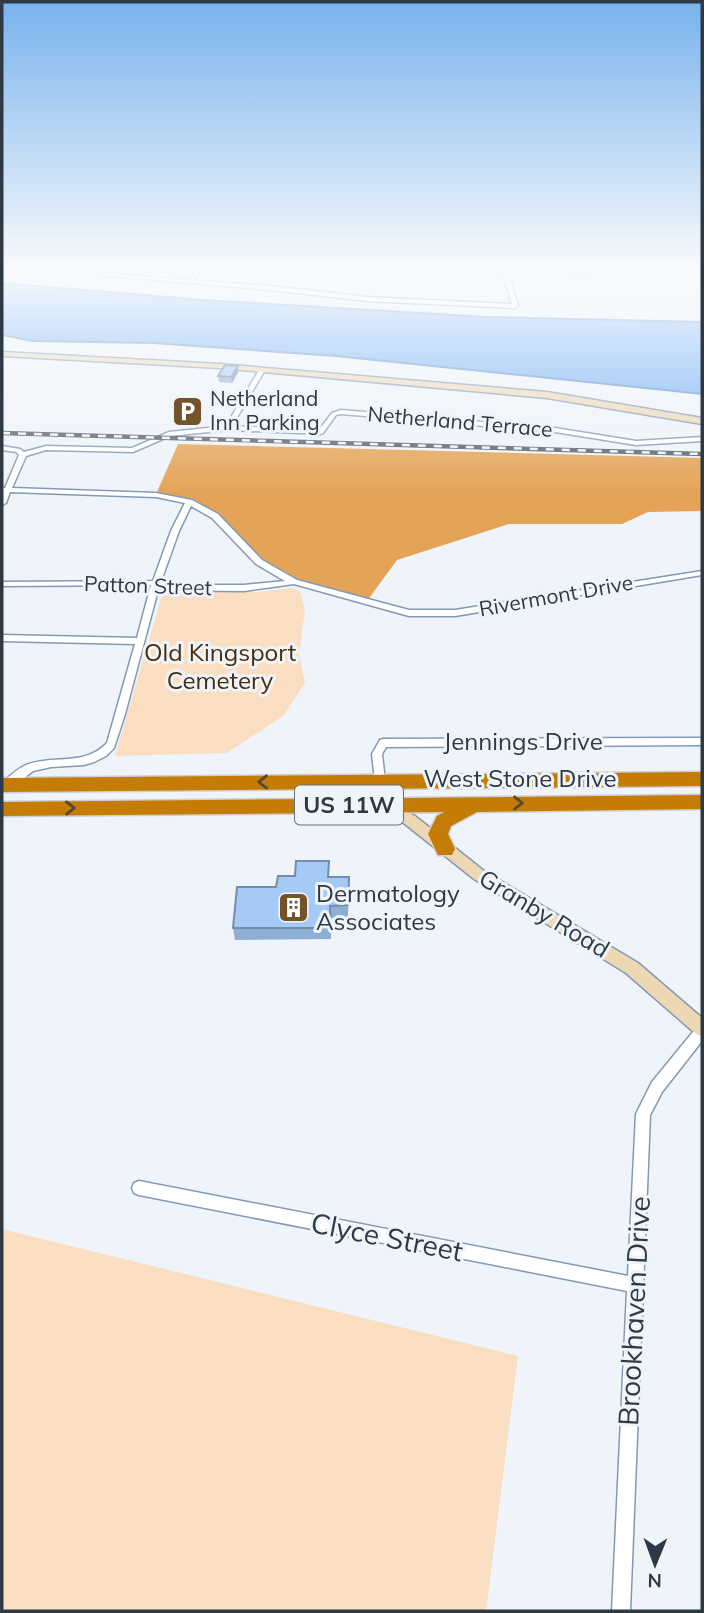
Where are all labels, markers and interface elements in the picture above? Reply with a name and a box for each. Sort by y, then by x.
place label: Netherland Inn Parking [210,385,320,435]
parking icon: Netherland Inn Parking [170,394,204,428]
street label: Netherland Terrace [366,400,554,442]
street label: Rivermont Drive [477,569,635,621]
street label: Patton Street [84,570,212,600]
park label: Old Kingsport Cemetery [144,637,296,695]
street label: Jennings Drive [443,726,603,756]
street label: West Stone Drive [423,763,617,793]
one-way arrow [257,774,268,790]
road number: US 11W [295,786,403,824]
one-way arrow [513,795,524,811]
one-way arrow [65,800,76,816]
street label: Granby Road [474,863,615,964]
place label: Dermatology Associates [316,878,460,936]
building icon: Dermatology Associates [276,891,310,925]
street label: Brookhaven Drive [610,1195,657,1427]
street label: Clyce Street [308,1205,466,1268]
north arrow [620,1529,690,1599]
text: N [647,1569,662,1593]

